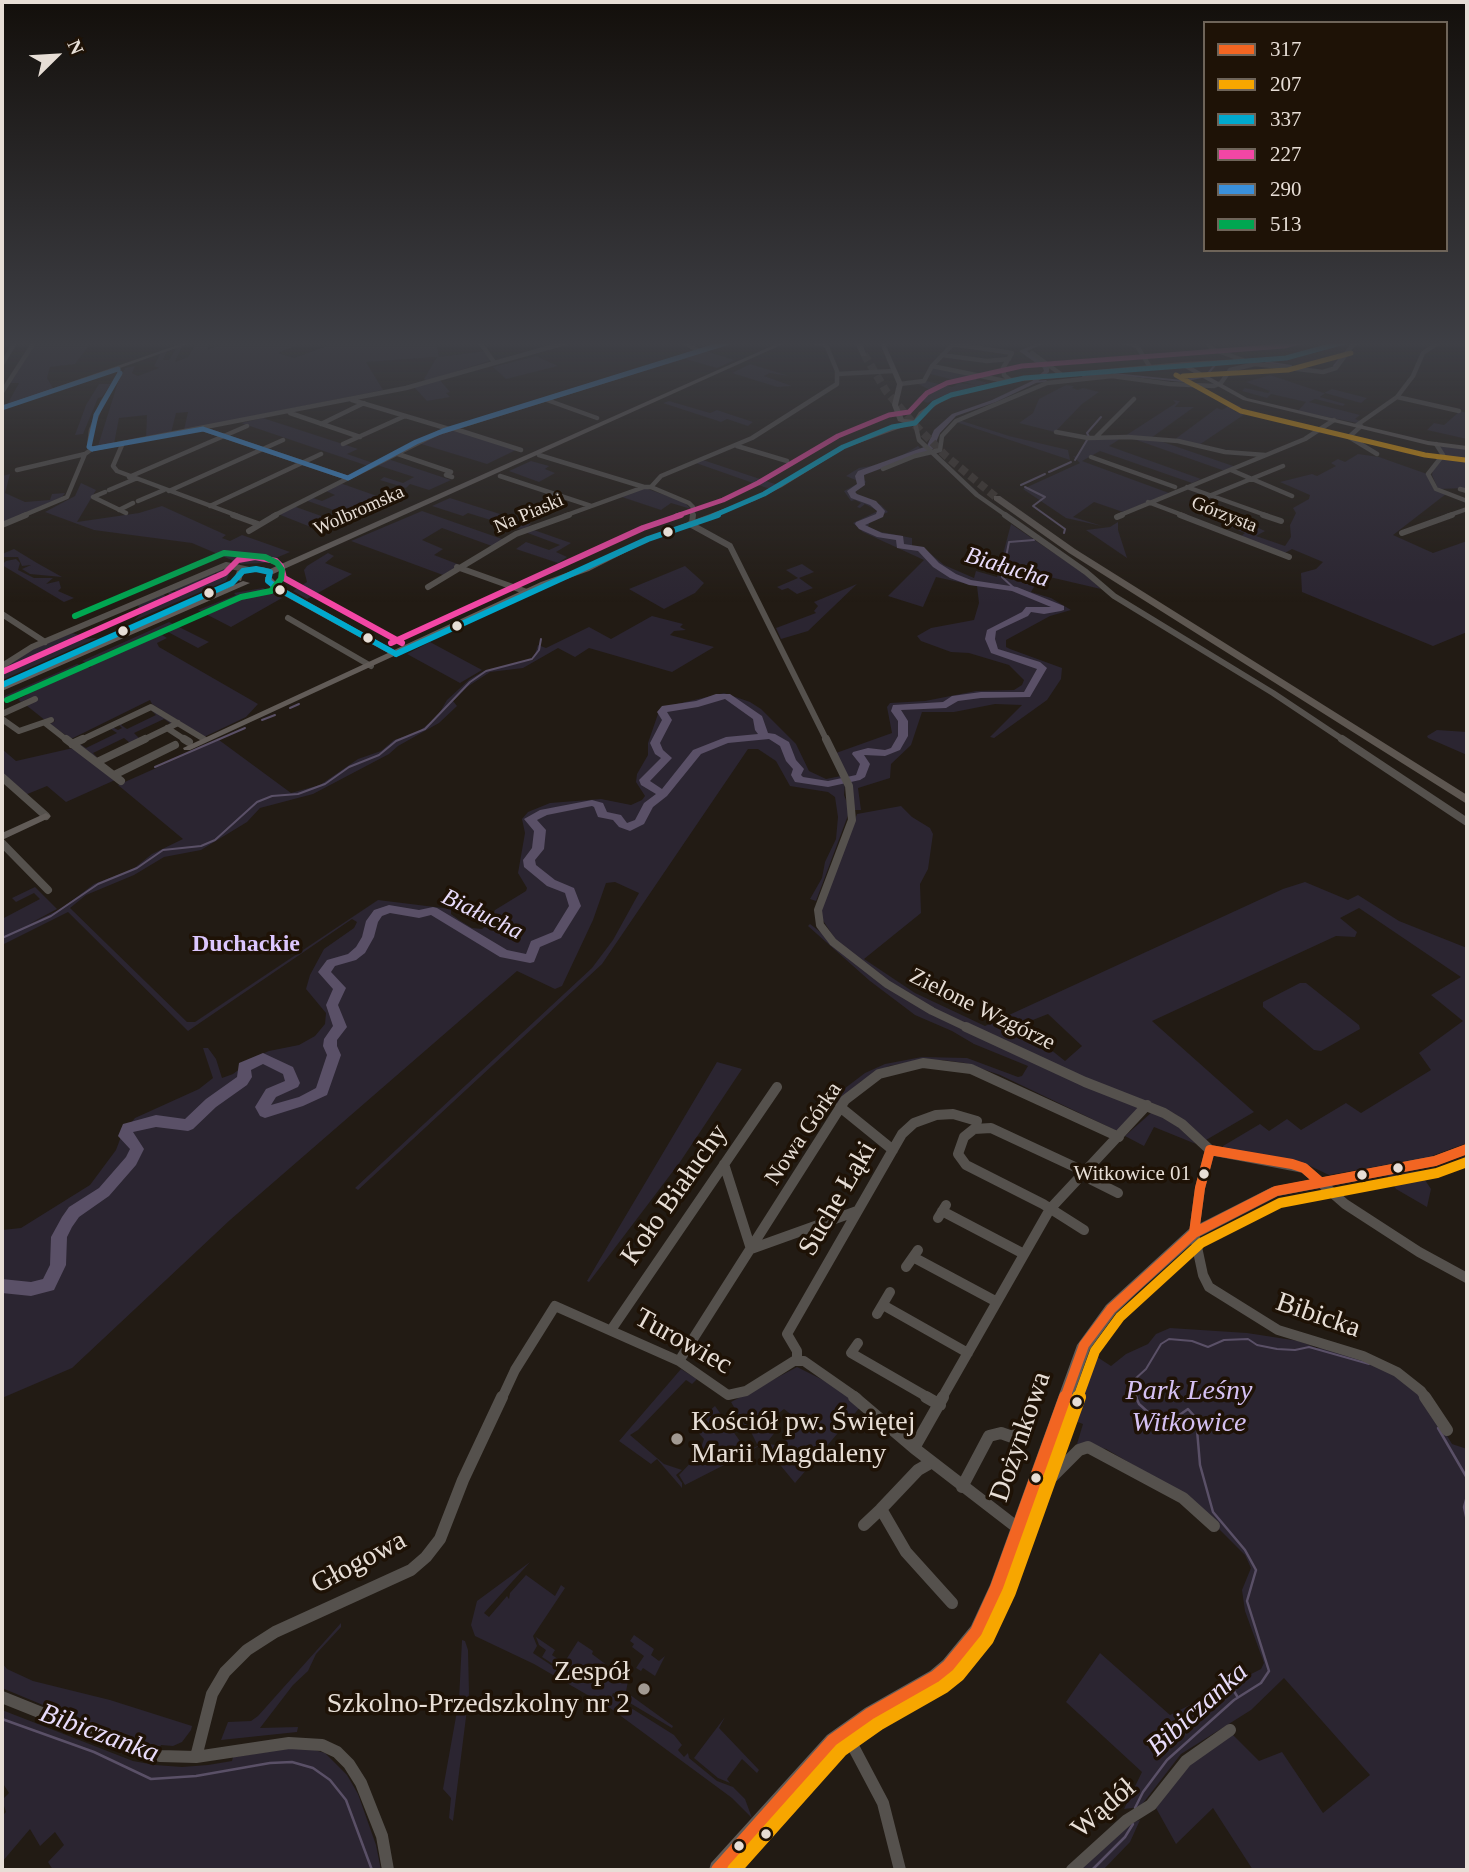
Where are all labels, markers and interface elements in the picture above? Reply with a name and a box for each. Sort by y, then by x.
north arrow [21,21,91,91]
legend [1203,21,1448,252]
text: N [63,37,88,58]
text: 317 [1270,37,1302,61]
text: 207 [1270,72,1302,96]
text: 337 [1270,107,1302,131]
text: 227 [1270,142,1302,166]
text: 290 [1270,177,1302,201]
text: 513 [1270,212,1302,236]
street label: Wolbromska [310,481,408,541]
street label: Na Piaski [491,489,567,539]
street label: Górzysta [1188,492,1260,538]
unlabelled marker [661,525,675,539]
water label: Białucha [961,542,1053,594]
unlabelled marker [273,583,287,597]
unlabelled marker [202,586,216,600]
unlabelled marker [450,619,464,633]
unlabelled marker [116,624,130,638]
unlabelled marker [361,631,375,645]
water label: Białucha [437,883,527,947]
district label: Duchackie [192,931,300,959]
street label: Zielone Wzgórze [905,963,1059,1057]
street label: Nowa Górka [760,1077,848,1191]
street label: Koło Białuchy [614,1118,736,1272]
street label: Suche Łąki [792,1136,884,1262]
place label: Witkowice 01 [1073,1161,1191,1187]
unlabelled marker [1391,1161,1405,1175]
marker: Witkowice 01 [1197,1167,1211,1181]
unlabelled marker [1355,1168,1369,1182]
street label: Bibicka [1271,1286,1365,1346]
street label: Turowiec [628,1302,738,1382]
street label: Dożynkowa [983,1368,1059,1506]
park label: Park Leśny Witkowice [1126,1375,1252,1441]
unlabelled marker [1070,1395,1084,1409]
place label: Kościół pw. Świętej Marii Magdaleny [691,1406,915,1472]
marker: Kościół pw. Świętej Marii Magdaleny [669,1431,685,1447]
unlabelled marker [1029,1471,1043,1485]
street label: Głogowa [306,1524,412,1602]
place label: Zespół Szkolno-Przedszkolny nr 2 [327,1656,630,1722]
water label: Bibiczanka [1141,1656,1255,1764]
marker: Zespół Szkolno-Przedszkolny nr 2 [636,1681,652,1697]
water label: Bibiczanka [35,1697,163,1771]
street label: Wądół [1065,1772,1143,1846]
unlabelled marker [759,1827,773,1841]
unlabelled marker [732,1839,746,1853]

